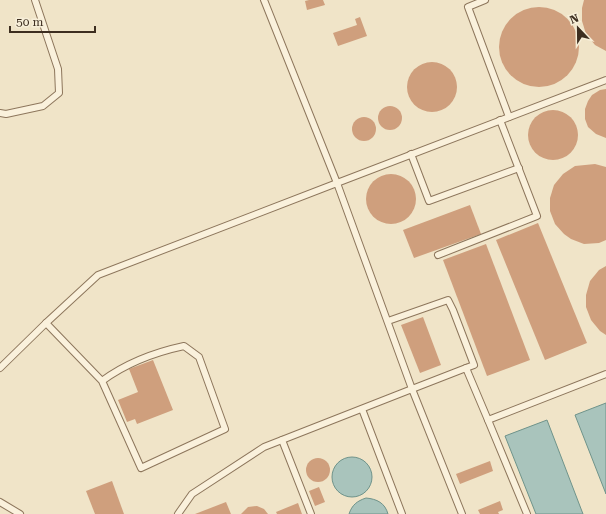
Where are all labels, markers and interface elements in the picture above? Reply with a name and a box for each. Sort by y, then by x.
scale bar [10,8,95,34]
north arrow [558,8,598,48]
text: N [568,11,581,27]
text: 50 m [16,15,43,29]

